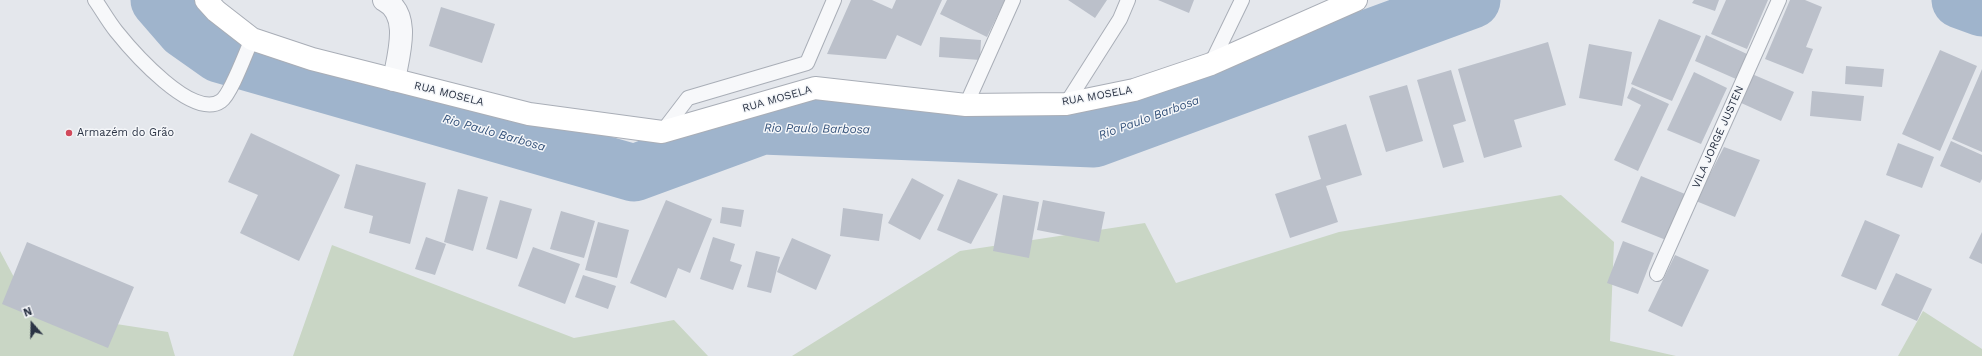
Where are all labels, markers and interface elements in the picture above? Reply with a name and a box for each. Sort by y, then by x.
street label: RUA MOSELA [413,79,485,109]
street label: RUA MOSELA [741,83,813,115]
street label: RUA MOSELA [1061,83,1133,109]
street label: VILA JORGE JUSTEN [1689,84,1747,190]
water label: Rio Paulo Barbosa [1097,93,1201,143]
water label: Rio Paulo Barbosa [441,111,547,155]
water label: Rio Paulo Barbosa [764,121,870,137]
place label: Armazém do Grão [77,126,174,140]
marker: Armazém do Grão [64,128,74,138]
north arrow [12,304,52,344]
text: N [22,305,34,320]

